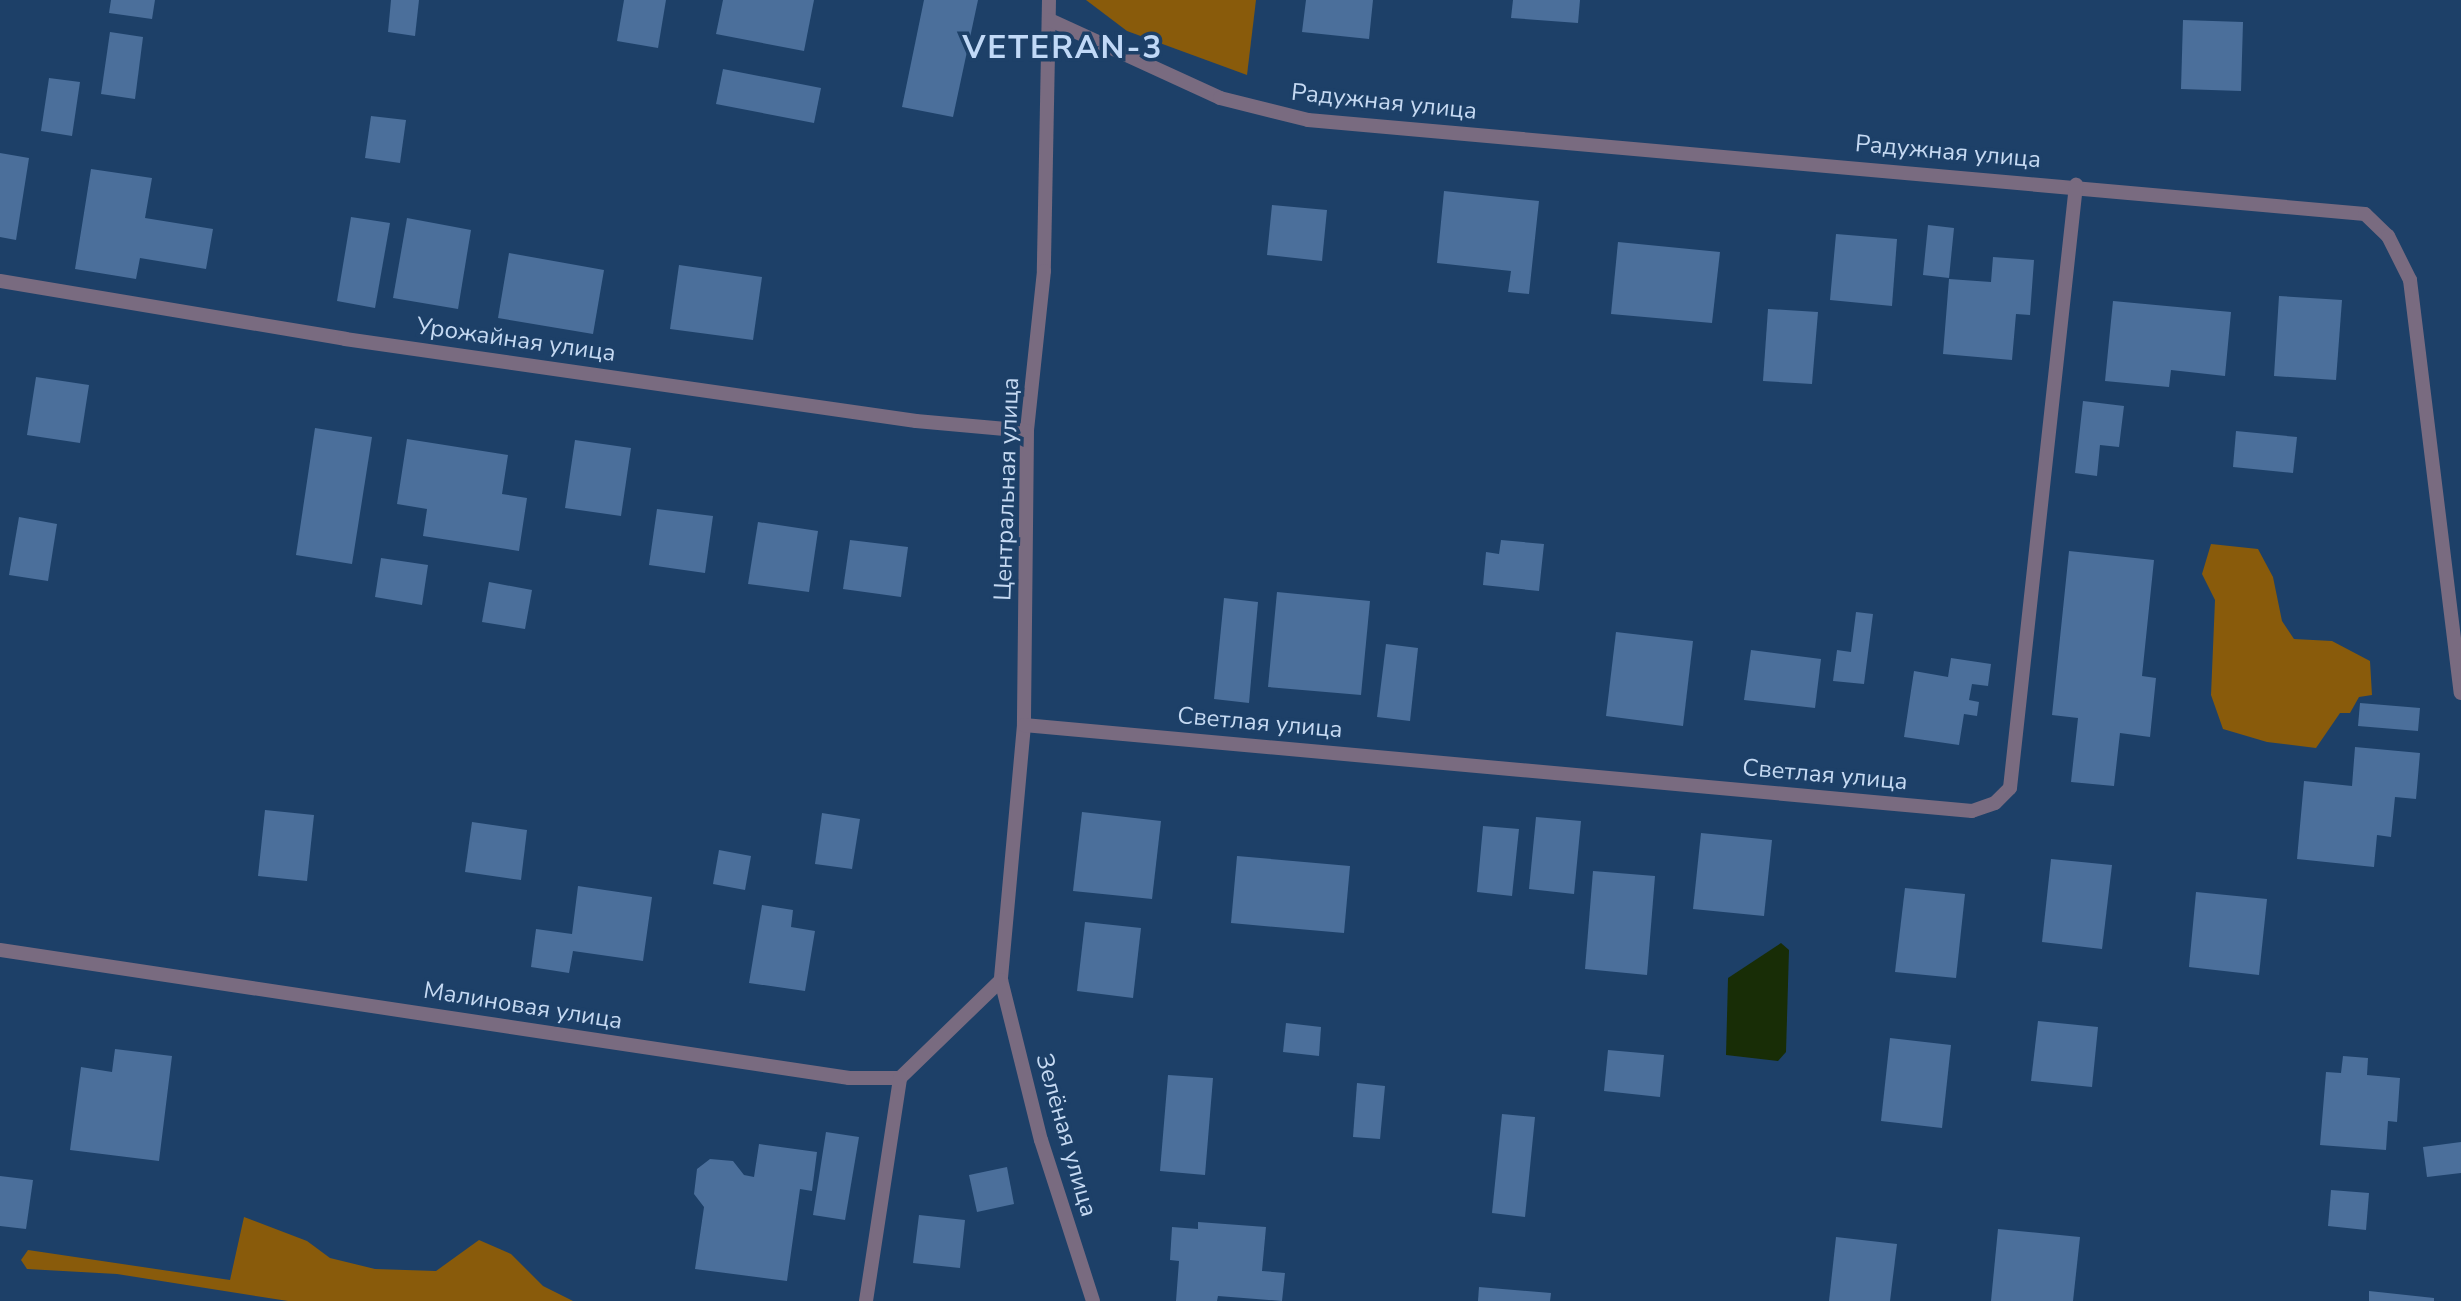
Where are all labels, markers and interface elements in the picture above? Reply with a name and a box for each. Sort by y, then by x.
district label: VETERAN-3 [964,29,1162,67]
street label: Радужная улица [1290,78,1478,126]
street label: Радужная улица [1854,130,2042,174]
street label: Урожайная улица [415,312,617,368]
street label: Центральная улица [989,377,1025,601]
street label: Светлая улица [1176,701,1344,745]
street label: Светлая улица [1741,753,1909,797]
street label: Малиновая улица [421,976,625,1036]
street label: Зелёная улица [1029,1050,1103,1220]

